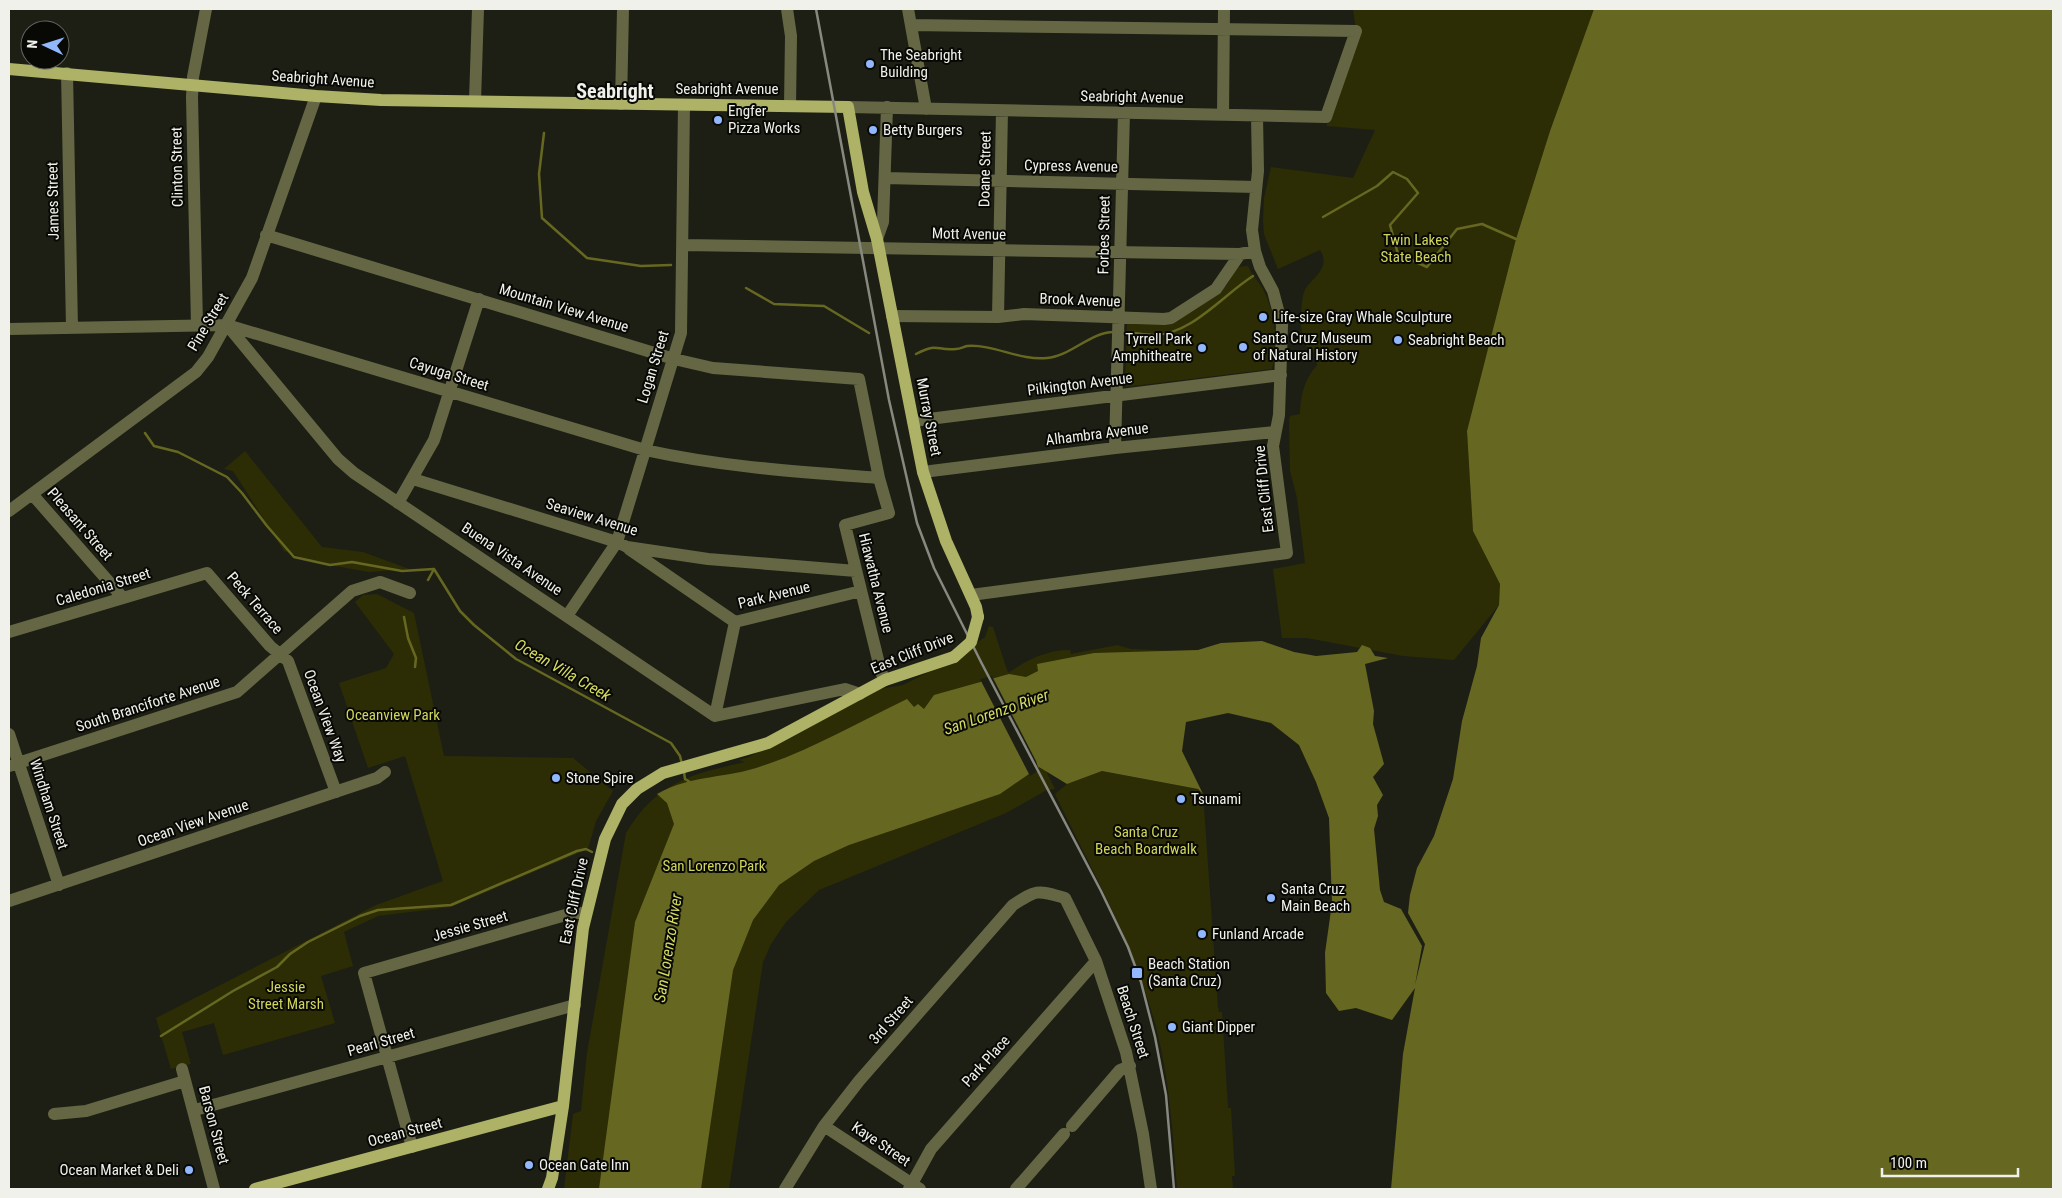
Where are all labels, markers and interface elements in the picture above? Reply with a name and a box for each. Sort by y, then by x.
north arrow [20,20,70,70]
text: N [24,39,40,49]
place label: The Seabright Building [880,46,962,81]
marker: The Seabright Building [864,58,876,70]
street label: Seabright Avenue [271,66,375,92]
district label: Seabright [576,79,654,103]
street label: Seabright Avenue [675,80,779,98]
street label: Seabright Avenue [1080,87,1184,107]
place label: Engfer Pizza Works [728,102,801,137]
marker: Engfer Pizza Works [712,114,724,126]
place label: Betty Burgers [883,121,963,139]
marker: Betty Burgers [867,124,879,136]
street label: Clinton Street [167,127,187,207]
street label: Doane Street [975,131,995,207]
street label: Cypress Avenue [1024,156,1118,176]
street label: James Street [43,162,63,240]
street label: Forbes Street [1094,195,1114,275]
street label: Mott Avenue [932,224,1006,244]
park label: Twin Lakes State Beach [1381,231,1451,266]
street label: Mountain View Avenue [497,280,631,336]
street label: Pine Street [184,290,232,354]
street label: Brook Avenue [1039,290,1121,310]
place label: Life-size Gray Whale Sculpture [1273,308,1452,326]
marker: Life-size Gray Whale Sculpture [1257,311,1269,323]
street label: Logan Street [633,328,673,406]
place label: Santa Cruz Museum of Natural History [1253,329,1372,364]
place label: Tyrrell Park Amphitheatre [1112,330,1192,365]
place label: Seabright Beach [1408,331,1505,349]
marker: Seabright Beach [1392,334,1404,346]
marker: Santa Cruz Museum of Natural History [1237,341,1249,353]
marker: Tyrrell Park Amphitheatre [1196,342,1208,354]
street label: Cayuga Street [407,353,491,395]
street label: Pilkington Avenue [1026,369,1134,399]
street label: Murray Street [913,376,945,458]
street label: Alhambra Avenue [1045,419,1149,449]
street label: East Cliff Drive [1250,444,1278,534]
street label: Pleasant Street [44,484,116,564]
street label: Seaview Avenue [544,494,640,540]
street label: Buena Vista Avenue [458,519,566,599]
street label: Hiawatha Avenue [855,531,897,635]
street label: Caledonia Street [54,564,152,610]
street label: Peck Terrace [223,568,287,638]
street label: Park Avenue [736,577,812,613]
street label: East Cliff Drive [868,628,956,678]
water label: Ocean Villa Creek [512,635,615,706]
street label: Ocean View Way [300,667,350,765]
street label: South Branciforte Avenue [74,672,222,736]
water label: San Lorenzo River [941,685,1052,739]
park label: Oceanview Park [346,706,440,724]
street label: Windham Street [26,757,72,851]
place label: Stone Spire [566,769,633,787]
marker: Stone Spire [550,772,562,784]
place label: Tsunami [1191,790,1241,808]
marker: Tsunami [1175,793,1187,805]
street label: Ocean View Avenue [135,796,251,850]
park label: Santa Cruz Beach Boardwalk [1095,823,1197,858]
street label: East Cliff Drive [556,856,592,946]
park label: San Lorenzo Park [662,857,766,875]
place label: Santa Cruz Main Beach [1281,880,1350,915]
water label: San Lorenzo River [650,891,686,1004]
marker: Santa Cruz Main Beach [1265,892,1277,904]
street label: Jessie Street [430,907,510,945]
place label: Funland Arcade [1212,925,1304,943]
marker: Funland Arcade [1196,928,1208,940]
place label: Beach Station (Santa Cruz) [1148,955,1230,990]
marker: Beach Station (Santa Cruz) [1130,966,1144,980]
park label: Jessie Street Marsh [248,978,324,1013]
street label: Beach Street [1113,983,1153,1061]
street label: 3rd Street [865,992,917,1048]
place label: Giant Dipper [1182,1018,1255,1036]
marker: Giant Dipper [1166,1021,1178,1033]
street label: Pearl Street [345,1024,417,1060]
street label: Park Place [958,1032,1014,1090]
street label: Barson Street [195,1084,233,1166]
street label: Ocean Street [366,1113,444,1151]
street label: Kaye Street [848,1118,914,1170]
scale bar [1882,1146,2018,1178]
text: 100 m [1890,1154,1927,1172]
place label: Ocean Gate Inn [539,1156,629,1174]
marker: Ocean Gate Inn [523,1159,535,1171]
place label: Ocean Market & Deli [59,1161,179,1179]
marker: Ocean Market & Deli [183,1164,195,1176]

